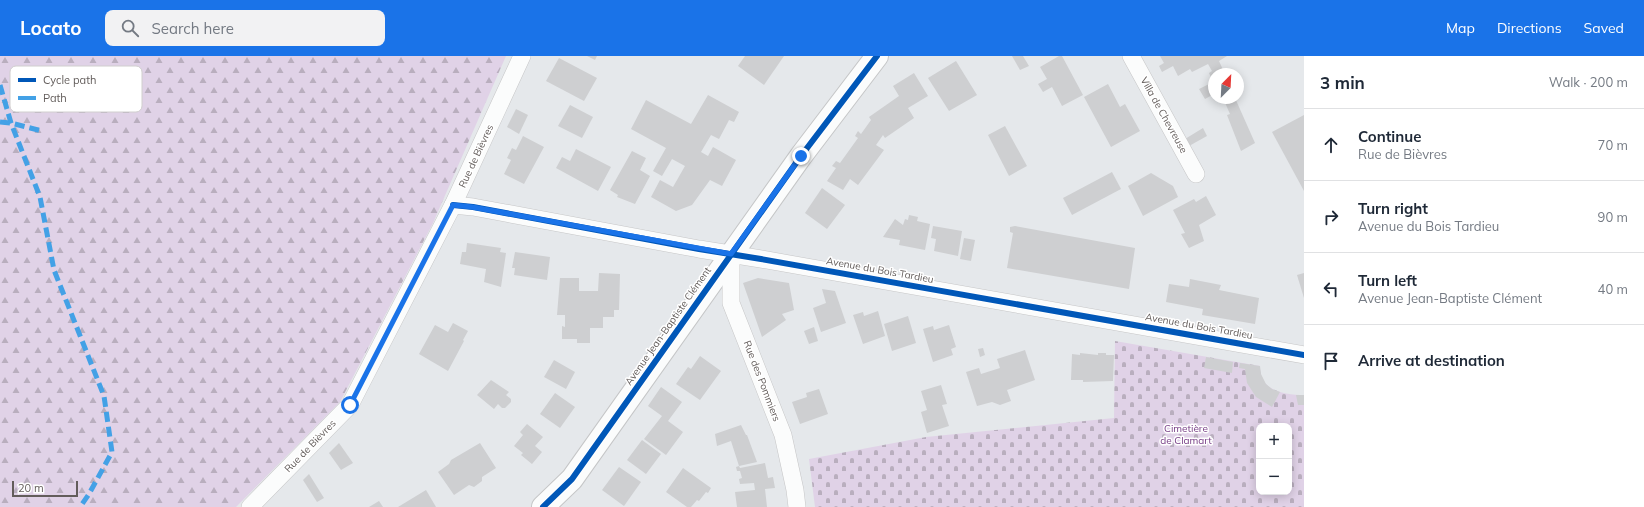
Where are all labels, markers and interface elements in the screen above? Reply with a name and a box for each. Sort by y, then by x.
search box [105,10,385,46]
text: Locato [20,16,81,40]
icon: search [119,17,141,39]
text: Search here [151,19,234,38]
text: Map [1446,19,1475,37]
text: Directions [1497,19,1562,37]
text: Saved [1584,19,1624,37]
legend [10,66,142,112]
north arrow [1208,68,1244,104]
text: 3 min [1320,72,1365,93]
text: Cycle path [43,73,96,87]
text: Walk · 200 m [1549,74,1628,90]
street label: Villa de Chevreuse [1138,75,1190,155]
text: Path [43,91,67,105]
street label: Rue de Bièvres [456,122,496,190]
text: Continue [1358,127,1421,146]
icon: ahead [1320,134,1342,156]
text: 70 m [1598,137,1628,153]
text: Rue de Bièvres [1358,146,1447,162]
route end [792,147,810,165]
text: Turn right [1358,199,1428,218]
icon: right [1320,206,1342,228]
text: 90 m [1598,209,1628,225]
text: Avenue du Bois Tardieu [1358,218,1499,234]
street label: Avenue du Bois Tardieu [825,254,935,286]
street label: Avenue Jean-Baptiste Clément [622,264,714,388]
text: Turn left [1358,271,1417,290]
icon: left [1320,278,1342,300]
text: 40 m [1598,281,1628,297]
text: Avenue Jean-Baptiste Clément [1358,290,1542,306]
street label: Avenue du Bois Tardieu [1144,310,1254,342]
street label: Rue des Pommiers [741,339,783,423]
icon: arrive [1320,350,1342,372]
text: Arrive at destination [1358,351,1505,370]
route start [341,396,359,414]
street label: Rue de Bièvres [281,417,339,475]
park label: Cimetière de Clamart [1160,422,1212,447]
map controls [1256,423,1292,495]
button: + [1256,423,1292,459]
button: − [1256,459,1292,495]
scale bar [12,479,78,498]
text: 20 m [18,481,44,495]

